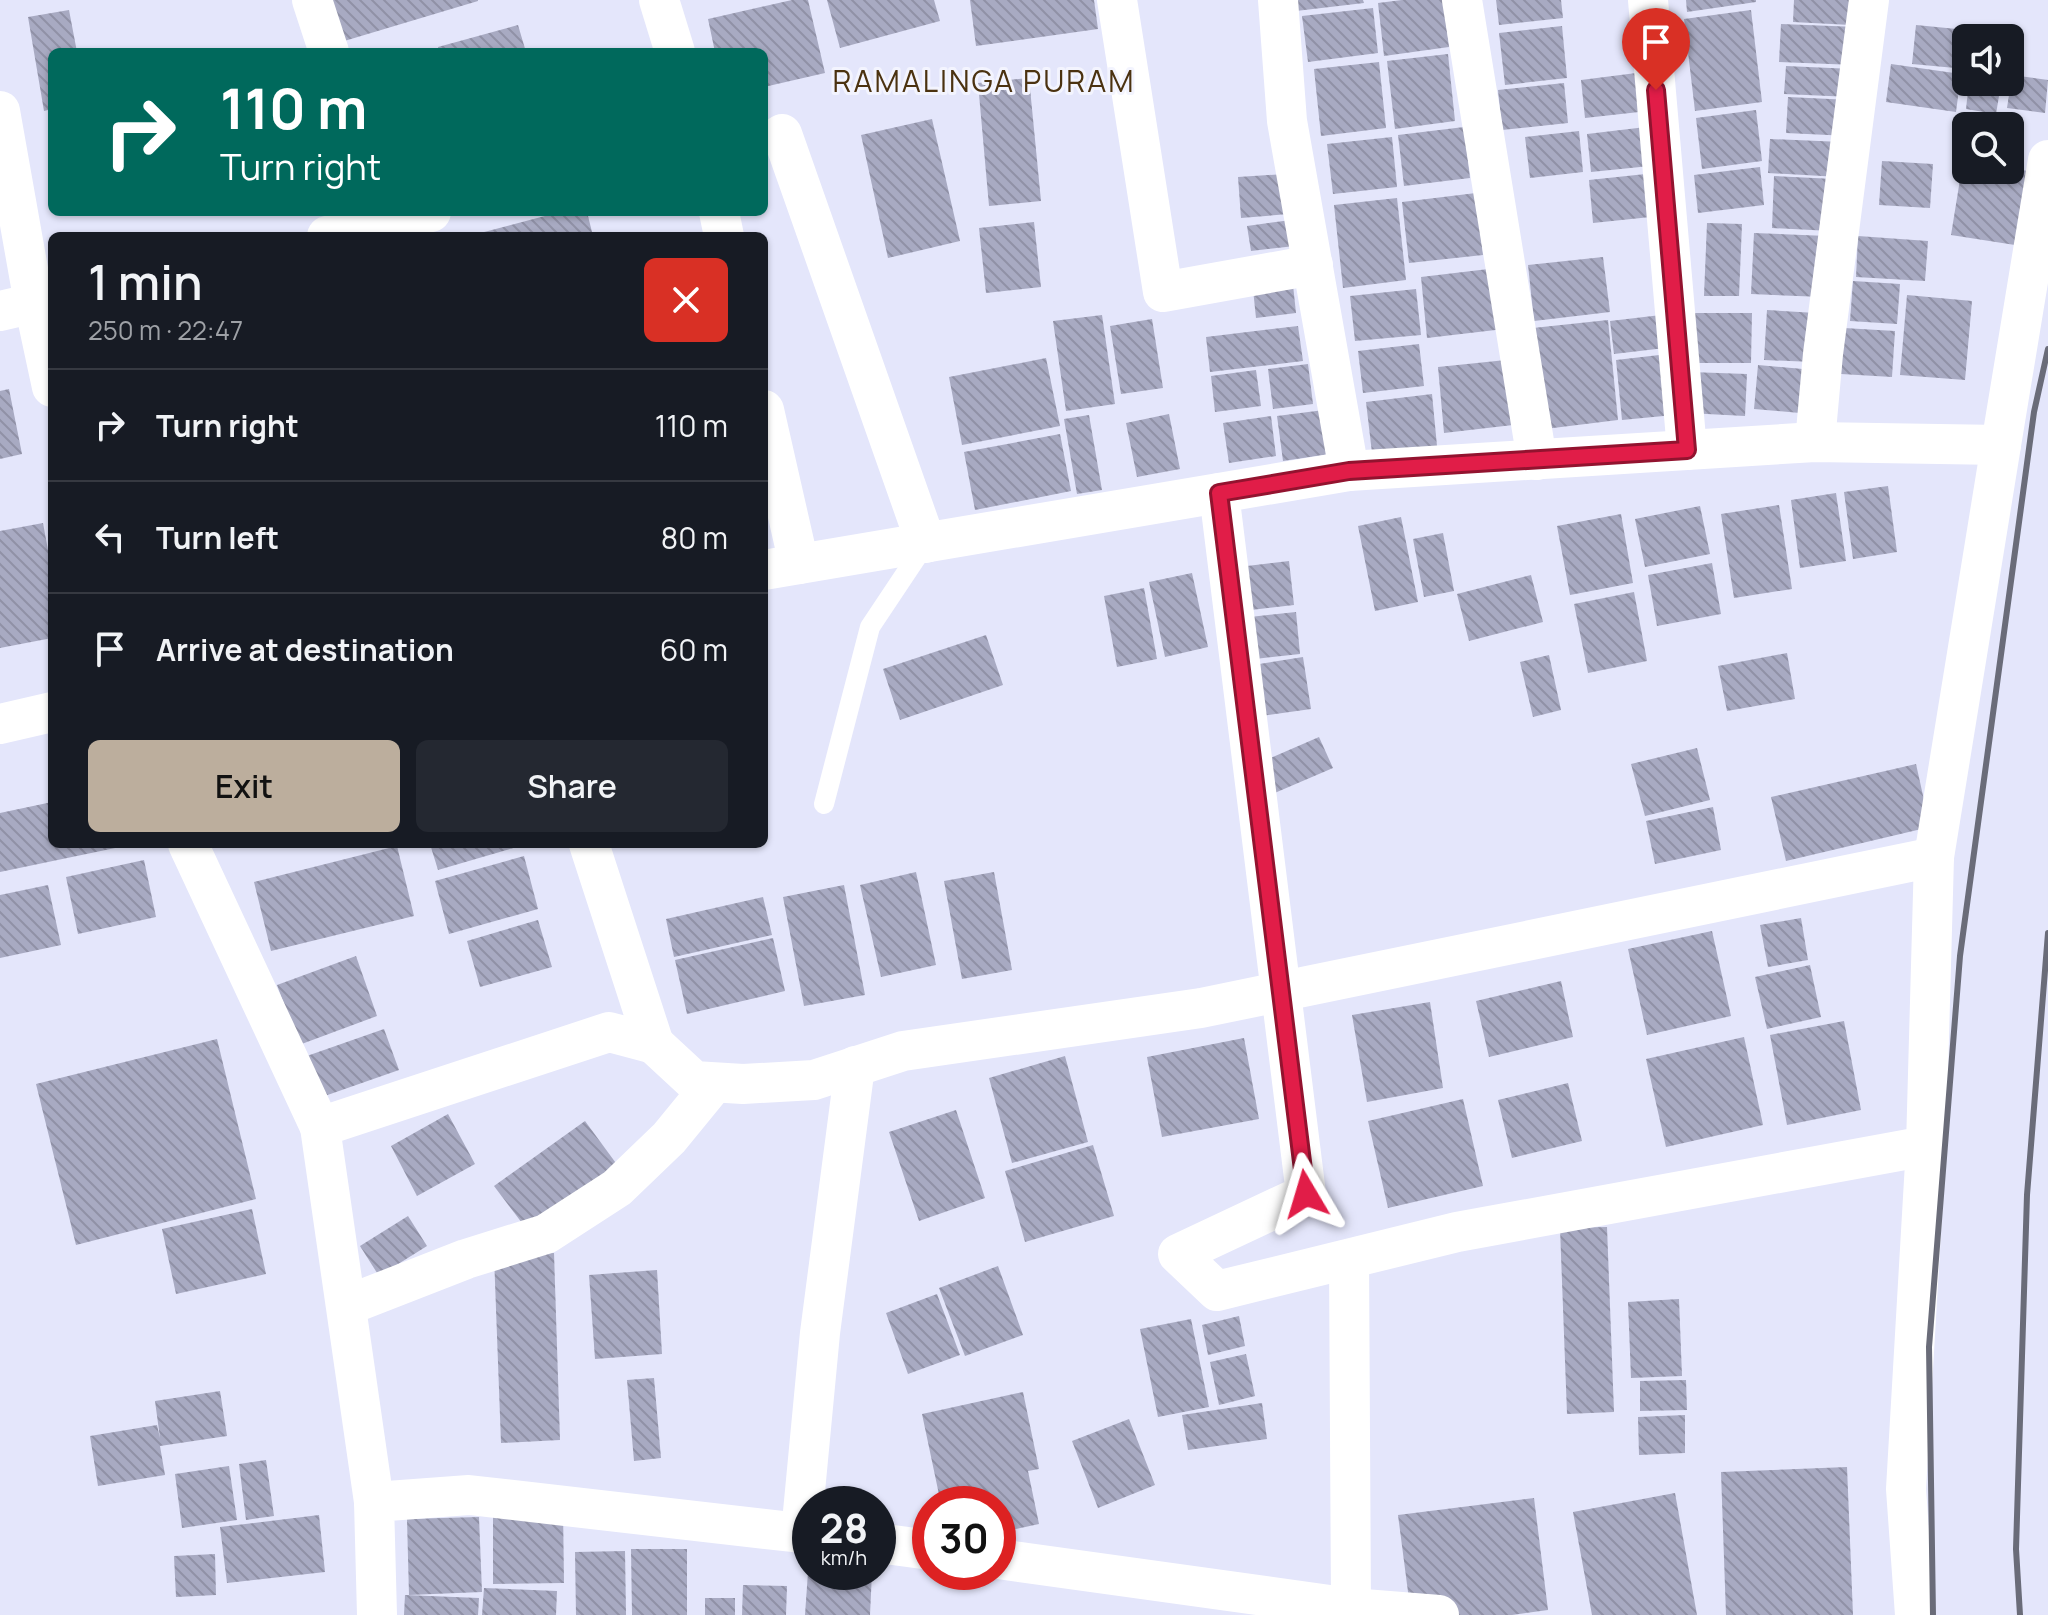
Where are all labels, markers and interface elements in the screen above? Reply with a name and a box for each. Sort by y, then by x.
pin [1622,8,1690,90]
icon: arrive [1634,20,1678,64]
map controls [1952,24,2024,184]
button: sound [1952,24,2024,96]
district label: RAMALINGA PURAM [833,60,1135,101]
text: 110 m [220,69,367,146]
icon: right [88,80,192,184]
button: search [1952,112,2024,184]
text: Turn right [220,142,381,191]
text: 1 min [88,249,202,314]
button: close [644,258,728,342]
text: 250 m · 22:47 [88,312,243,348]
icon: right [88,403,132,447]
text: Turn right [156,405,299,446]
text: 110 m [655,405,728,446]
icon: left [88,515,132,559]
text: Turn left [156,517,279,558]
text: 80 m [661,517,728,558]
icon: arrive [88,627,132,671]
text: Arrive at destination [156,629,454,670]
text: 60 m [660,629,728,670]
button: Exit [88,740,400,832]
button: Share [416,740,728,832]
position arrow [1264,1152,1348,1236]
speed limit sign: 30 [912,1486,1016,1590]
text: 28 [820,1500,868,1555]
text: km/h [821,1544,867,1571]

